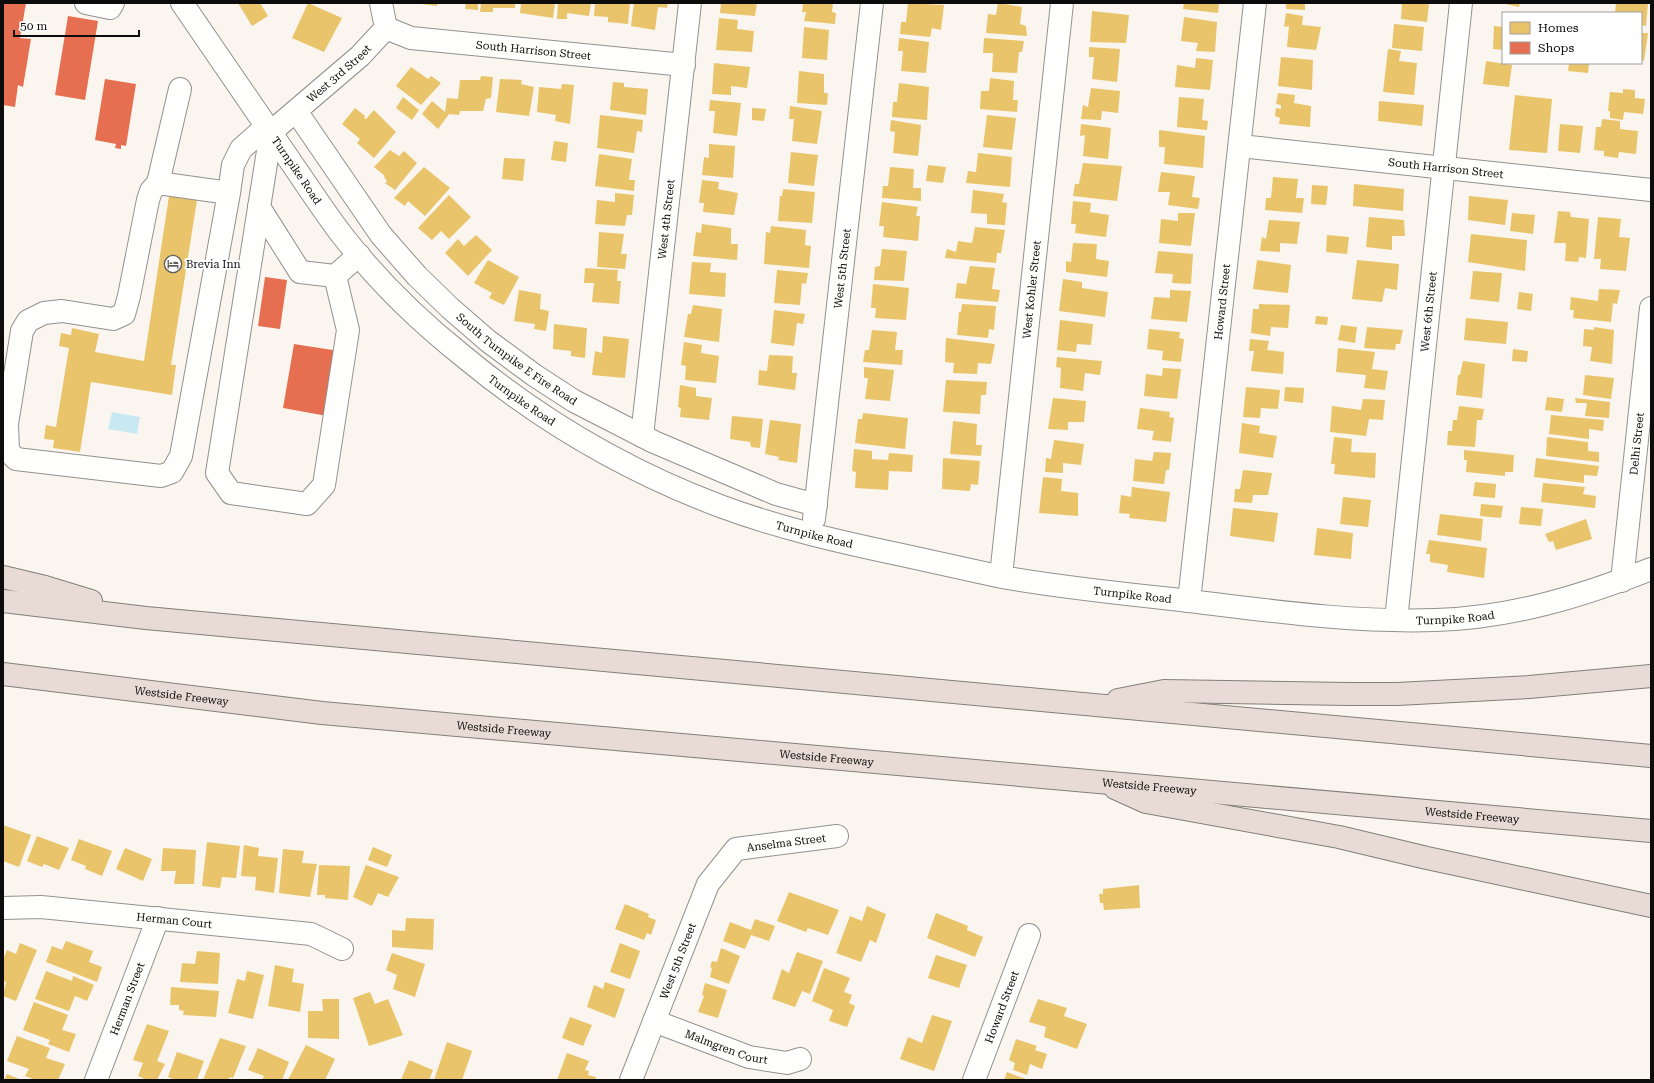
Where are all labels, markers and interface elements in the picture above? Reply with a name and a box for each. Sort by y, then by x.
scale bar [14,12,139,38]
legend [1502,12,1642,64]
text: 50 m [20,19,47,33]
text: Homes [1538,21,1579,35]
street label: South Harrison Street [475,38,592,63]
text: Shops [1538,41,1574,55]
street label: West 3rd Street [305,42,374,105]
street label: Turnpike Road [269,134,324,207]
street label: South Harrison Street [1388,156,1504,181]
street label: West 4th Street [656,179,677,260]
street label: West 5th Street [832,228,854,309]
street label: West Kohler Street [1020,240,1044,339]
hotel icon: Brevia Inn [163,254,183,274]
place label: Brevia Inn [186,258,241,271]
street label: Howard Street [1212,263,1233,341]
street label: West 6th Street [1418,271,1440,353]
street label: South Turnpike E Fire Road [453,310,579,408]
street label: Turnpike Road [485,373,558,429]
street label: Delhi Street [1627,412,1647,476]
street label: Turnpike Road [774,519,854,551]
street label: Turnpike Road [1092,584,1172,606]
street label: Turnpike Road [1416,609,1495,627]
street label: Westside Freeway [134,684,230,709]
street label: Westside Freeway [456,719,552,740]
street label: Westside Freeway [779,748,875,769]
street label: Westside Freeway [1102,776,1198,798]
street label: Westside Freeway [1424,805,1520,826]
street label: Anselma Street [746,831,827,855]
street label: Herman Court [136,911,213,931]
street label: West 5th Street [657,921,699,1001]
street label: Herman Street [108,961,147,1037]
street label: Howard Street [983,969,1022,1045]
street label: Malmgren Court [683,1027,769,1067]

